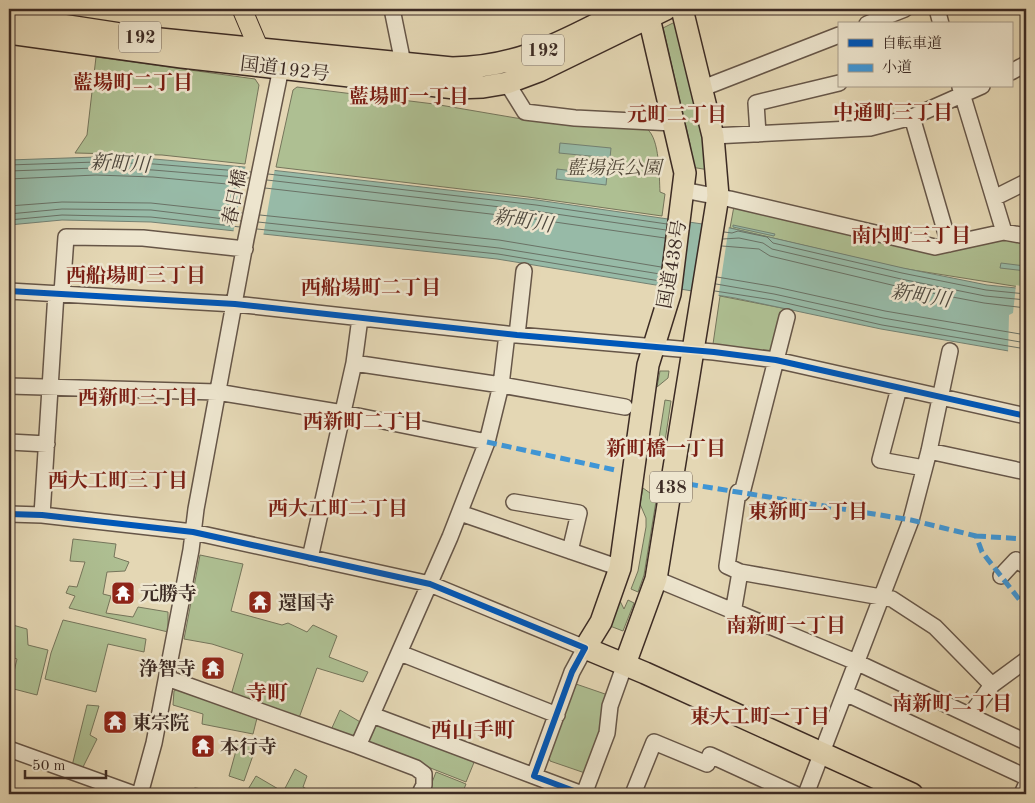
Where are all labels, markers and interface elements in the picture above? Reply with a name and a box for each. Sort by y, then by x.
road number: 192 [119,22,161,52]
legend [838,22,1012,88]
road number: 192 [522,34,564,66]
text: 自転車道 [882,35,942,52]
street label: 国道192号 [239,54,331,85]
text: 小道 [882,59,912,76]
district label: 藍場町二丁目 [73,72,193,94]
district label: 藍場町一丁目 [349,86,469,108]
district label: 中通町三丁目 [833,102,953,124]
district label: 元町二丁目 [627,104,727,126]
water label: 新町川 [89,151,152,177]
park label: 藍場浜公園 [566,158,664,179]
street label: 春日橋 [218,167,252,227]
water label: 新町川 [491,205,556,237]
street label: 国道438号 [654,218,691,310]
district label: 南内町三丁目 [851,225,971,247]
district label: 西船場町三丁目 [66,265,206,287]
district label: 西船場町二丁目 [301,277,441,299]
water label: 新町川 [889,280,954,312]
district label: 西新町三丁目 [78,386,198,409]
district label: 西新町二丁目 [303,410,423,433]
district label: 新町橋一丁目 [606,437,726,460]
district label: 西大工町三丁目 [48,470,188,492]
road number: 438 [650,472,692,502]
district label: 西大工町二丁目 [268,498,408,520]
district label: 東新町一丁目 [748,500,868,523]
temple icon: 元勝寺 [110,580,136,606]
place label: 元勝寺 [140,583,197,605]
temple icon: 還国寺 [247,589,273,615]
place label: 還国寺 [278,592,335,614]
district label: 南新町一丁目 [726,614,846,637]
temple icon: 浄智寺 [200,655,226,681]
place label: 浄智寺 [139,658,196,680]
district label: 寺町 [246,682,288,705]
district label: 南新町二丁目 [892,692,1012,715]
district label: 東大工町一丁目 [690,706,830,728]
temple icon: 東宗院 [102,709,128,735]
place label: 東宗院 [132,712,189,734]
district label: 西山手町 [431,719,515,742]
temple icon: 本行寺 [190,733,216,759]
place label: 本行寺 [220,736,277,758]
scale bar [25,748,106,780]
text: 50 m [32,759,66,774]

